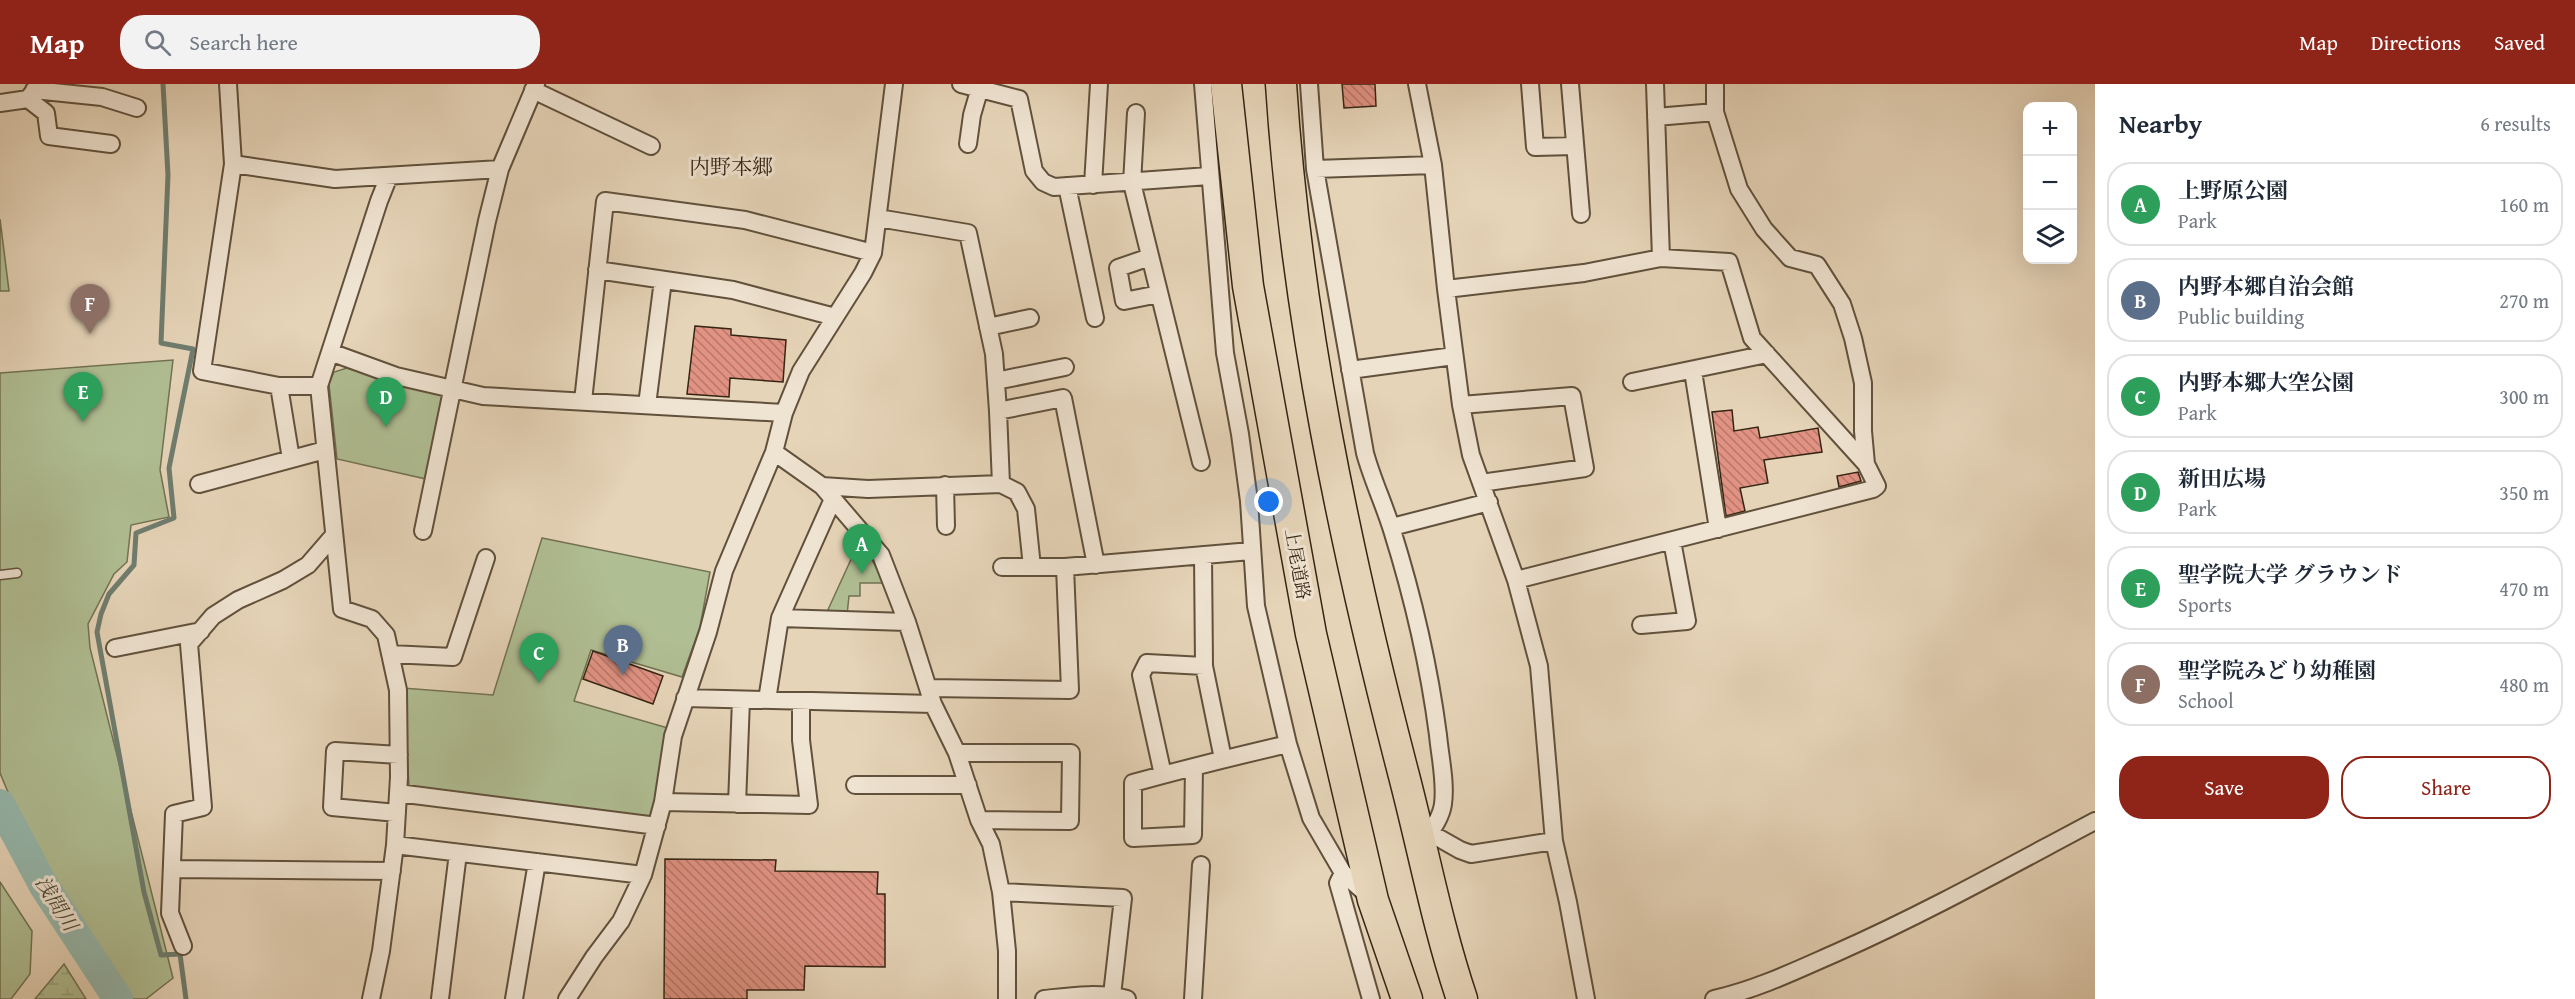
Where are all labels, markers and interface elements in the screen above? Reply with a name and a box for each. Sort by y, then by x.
search box [120,15,540,69]
text: Map [30,22,84,63]
icon: search [141,26,174,59]
text: Search here [189,26,298,58]
text: Map [2299,27,2338,58]
text: Directions [2371,27,2461,58]
text: Saved [2494,27,2545,58]
map controls [2023,102,2077,264]
button: + [2023,102,2077,156]
text: Nearby [2119,104,2202,143]
text: 6 results [2480,109,2551,138]
district label: 内野本郷 [689,151,773,182]
button: − [2023,156,2077,210]
text: 上野原公園 [2178,174,2288,206]
text: A [2134,190,2147,219]
text: 160 m [2499,190,2549,219]
text: Park [2178,206,2217,235]
button: layers [2023,210,2077,264]
text: 内野本郷自治会館 [2178,270,2354,302]
pin: F [70,284,110,334]
text: B [2134,286,2147,315]
text: 270 m [2499,286,2549,315]
text: Public building [2178,302,2304,331]
text: 内野本郷大空公園 [2178,366,2354,398]
pin: E [64,372,103,422]
pin: D [366,378,406,427]
text: C [2135,382,2146,411]
text: 300 m [2499,382,2549,411]
text: Park [2178,398,2217,427]
text: 新田広場 [2178,462,2266,494]
text: D [2134,478,2147,507]
text: 350 m [2499,478,2549,507]
your location [1254,487,1283,516]
text: Park [2178,494,2217,523]
pin: A [842,524,882,574]
street label: 上尾道路 [1278,526,1318,602]
text: 聖学院大学 グラウンド [2178,558,2403,590]
text: E [2135,574,2146,603]
text: 470 m [2499,574,2549,603]
text: Sports [2178,590,2232,619]
pin: B [604,626,642,675]
pin: C [520,634,558,683]
text: 聖学院みどり幼稚園 [2178,654,2376,686]
text: F [2135,670,2146,699]
text: 480 m [2499,670,2549,699]
text: School [2178,686,2234,715]
button: Save [2119,756,2329,819]
button: Share [2341,756,2551,819]
water label: 浅間川 [29,870,86,938]

